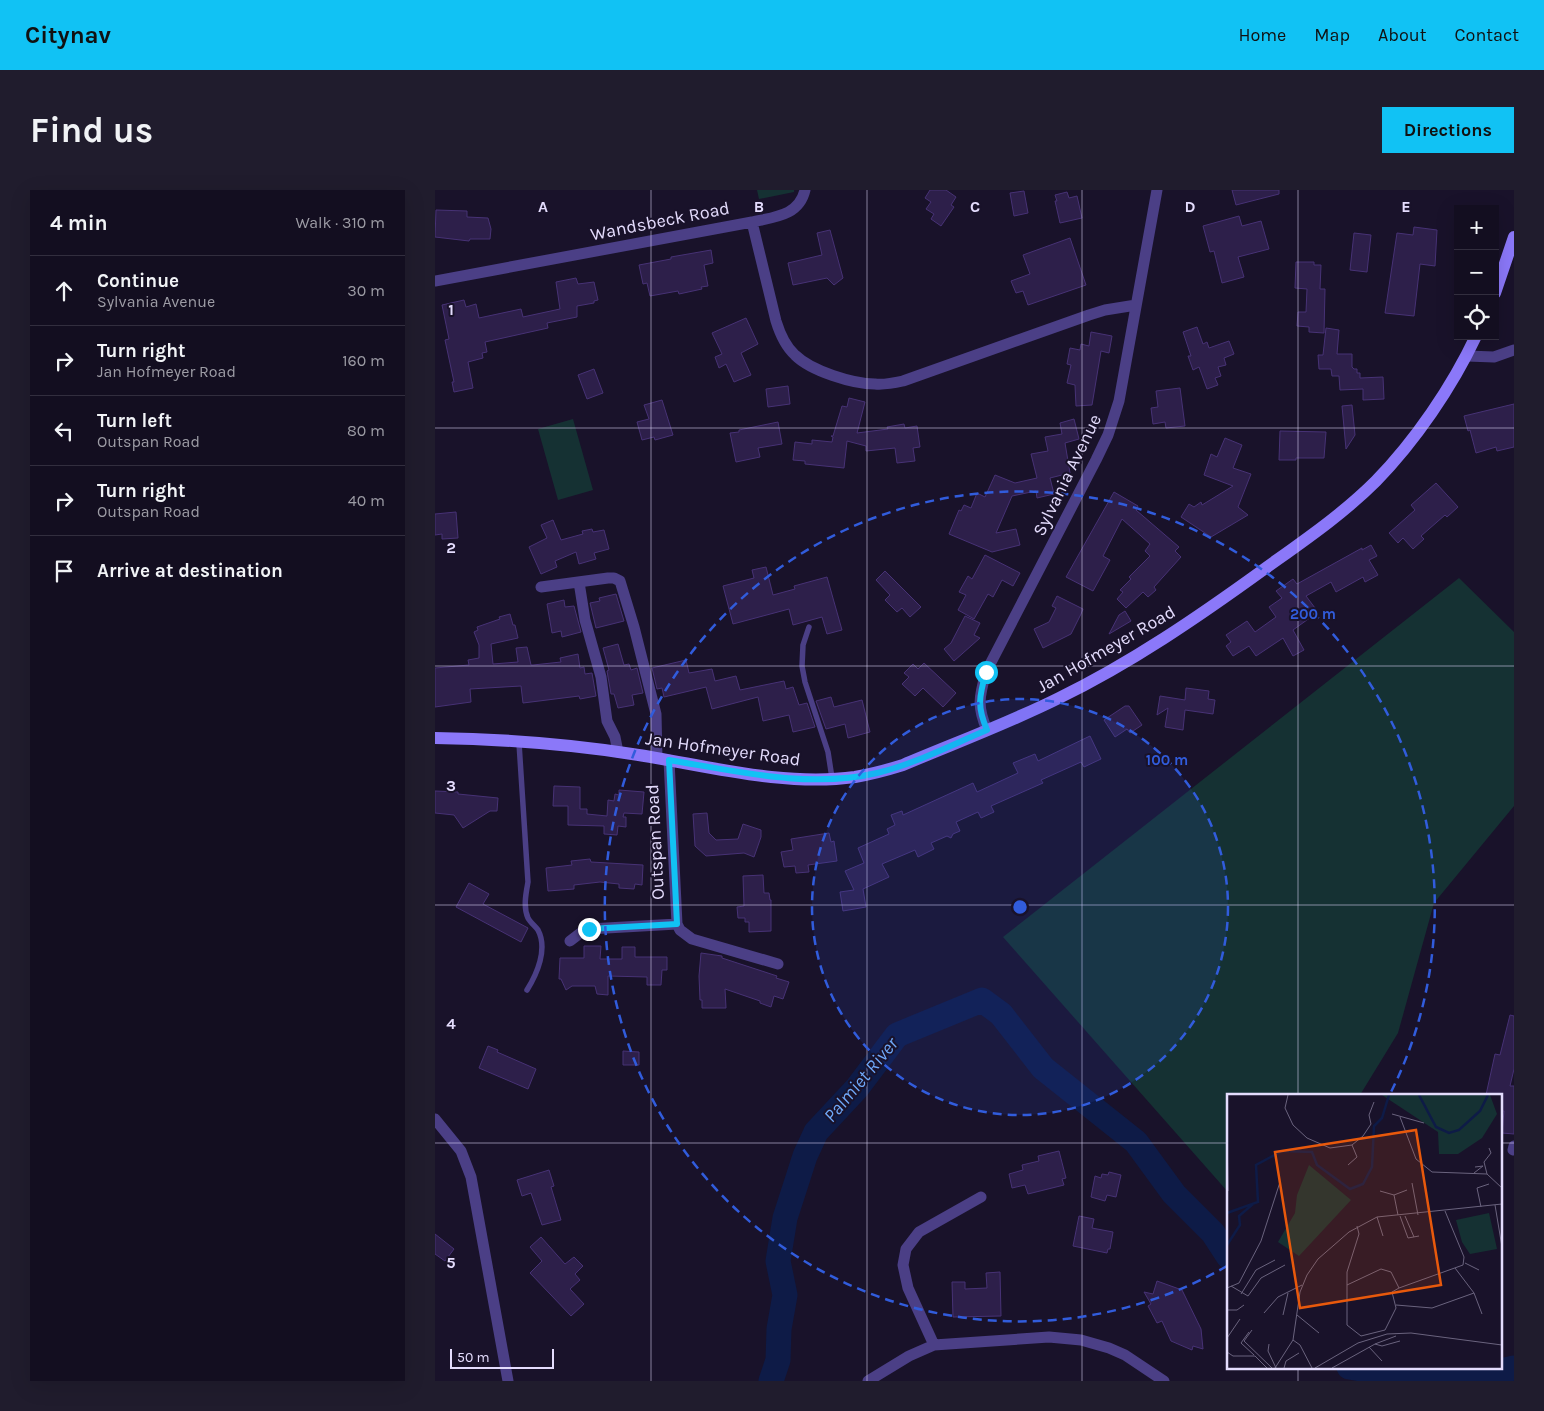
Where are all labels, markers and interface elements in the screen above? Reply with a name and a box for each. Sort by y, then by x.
text: Citynav [25,21,111,49]
text: Home [1238,24,1286,46]
text: Map [1314,24,1350,46]
text: About [1378,24,1427,46]
text: Contact [1455,24,1519,46]
button: Directions [1382,107,1514,153]
text: Find us [30,110,153,151]
text: A [538,197,548,216]
street label: Wandsbeck Road [588,197,732,245]
text: B [754,197,764,216]
text: C [970,197,980,216]
text: D [1185,197,1196,216]
text: E [1401,197,1411,216]
map controls [1454,205,1499,340]
button: + [1454,205,1499,250]
text: 4 min [50,211,108,235]
text: Walk · 310 m [295,213,385,232]
button: − [1454,250,1499,295]
text: Continue [97,270,179,292]
icon: ahead [50,277,78,305]
text: 30 m [347,281,385,300]
text: Sylvania Avenue [97,292,215,311]
button: locate [1454,295,1499,340]
text: 1 [448,300,454,319]
text: Turn right [97,340,186,362]
icon: right [50,347,78,375]
text: 160 m [342,351,385,370]
text: Jan Hofmeyer Road [97,362,236,381]
text: Turn left [97,410,172,432]
street label: Sylvania Avenue [1028,410,1106,540]
icon: left [50,417,78,445]
text: 80 m [347,421,385,440]
text: Outspan Road [97,432,200,451]
text: Turn right [97,480,186,502]
icon: right [50,487,78,515]
text: 40 m [348,491,385,510]
text: Outspan Road [97,502,200,521]
text: 2 [446,538,456,557]
icon: arrive [50,557,78,585]
text: Arrive at destination [97,560,283,582]
street label: Jan Hofmeyer Road [1033,600,1179,698]
text: 200 m [1290,605,1336,623]
route start [975,661,998,684]
street label: Jan Hofmeyer Road [644,727,802,771]
text: 100 m [1146,751,1188,769]
text: 3 [446,776,456,795]
street label: Outspan Road [641,784,669,900]
centre of rings [1011,898,1029,916]
route end [578,918,601,941]
text: 4 [446,1014,456,1033]
water label: Palmiet River [819,1032,904,1127]
inset map [1227,1094,1501,1368]
text: 5 [446,1253,456,1272]
scale bar [450,1346,554,1369]
text: 50 m [457,1349,490,1366]

